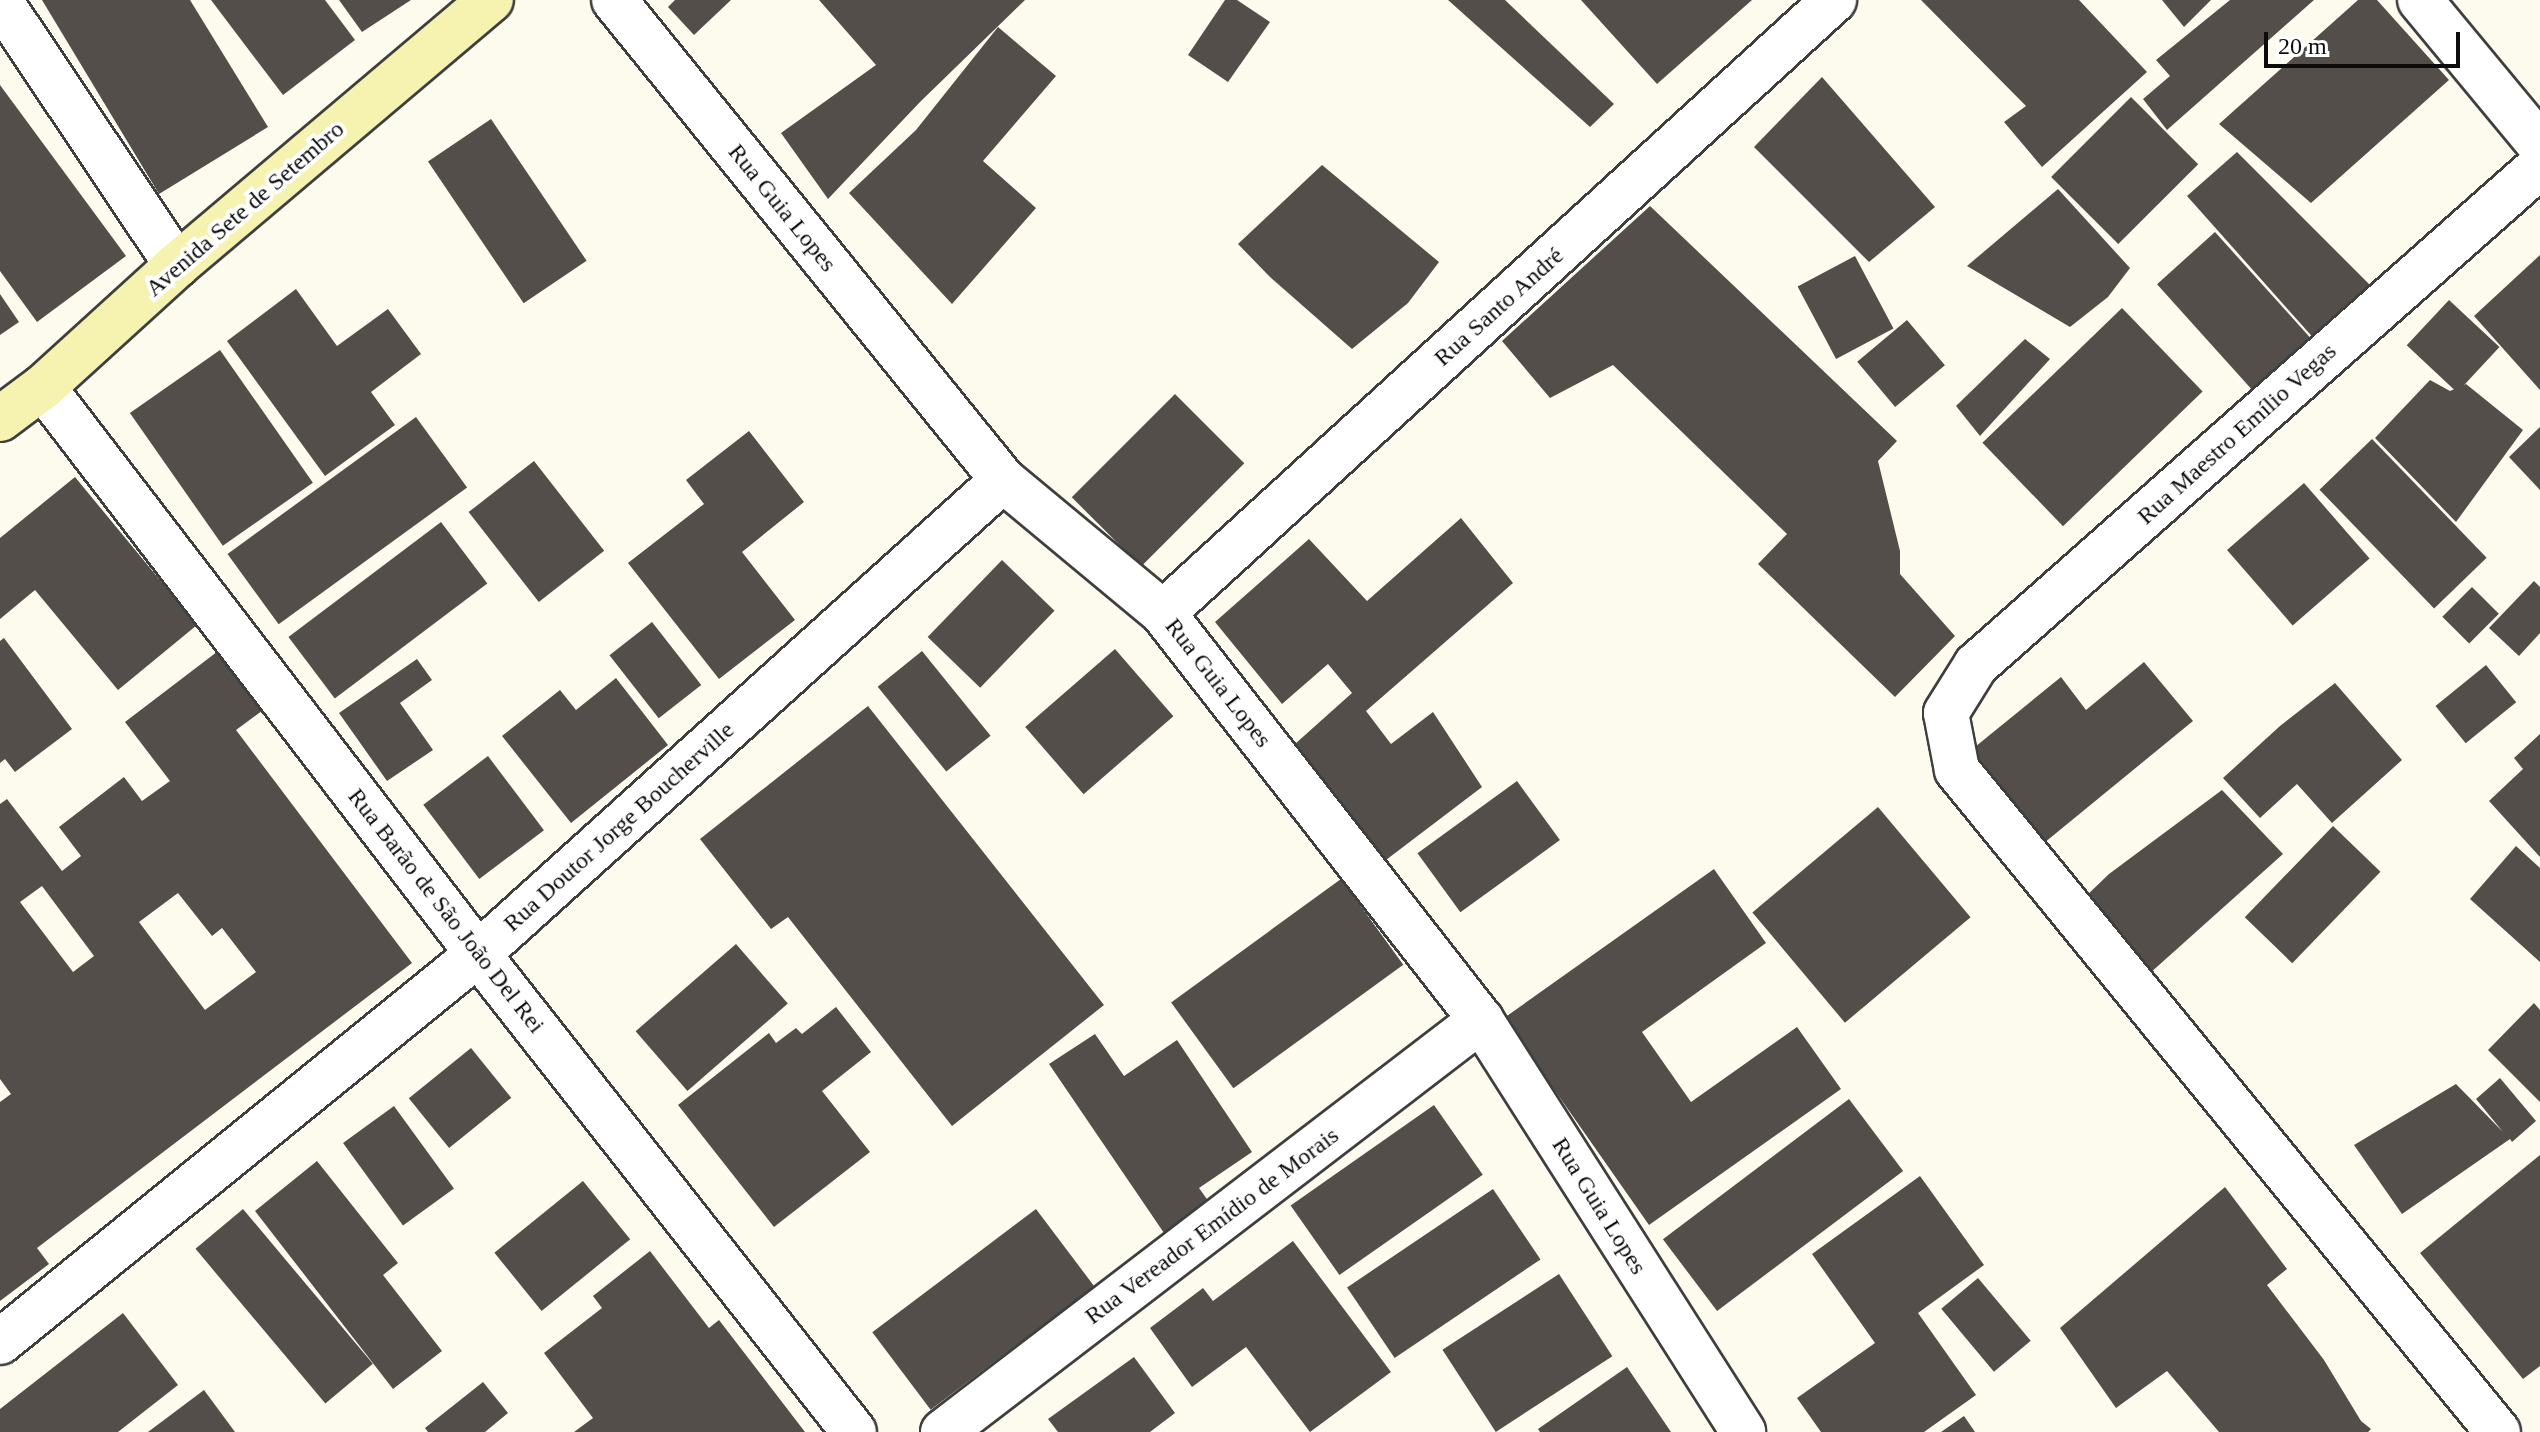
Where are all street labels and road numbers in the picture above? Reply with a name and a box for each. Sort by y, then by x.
street label: Avenida Sete de Setembro [140,115,350,303]
street label: Rua Guia Lopes [722,138,842,278]
street label: Rua Santo André [1428,241,1570,373]
street label: Rua Maestro Emílio Vegas [2132,337,2342,531]
street label: Rua Guia Lopes [1159,613,1277,753]
street label: Rua Doutor Jorge Boucherville [498,716,740,938]
street label: Rua Barão de São João Del Rei [342,783,550,1039]
street label: Rua Vereador Emídio de Morais [1079,1121,1345,1331]
street label: Rua Guia Lopes [1545,1132,1653,1280]

